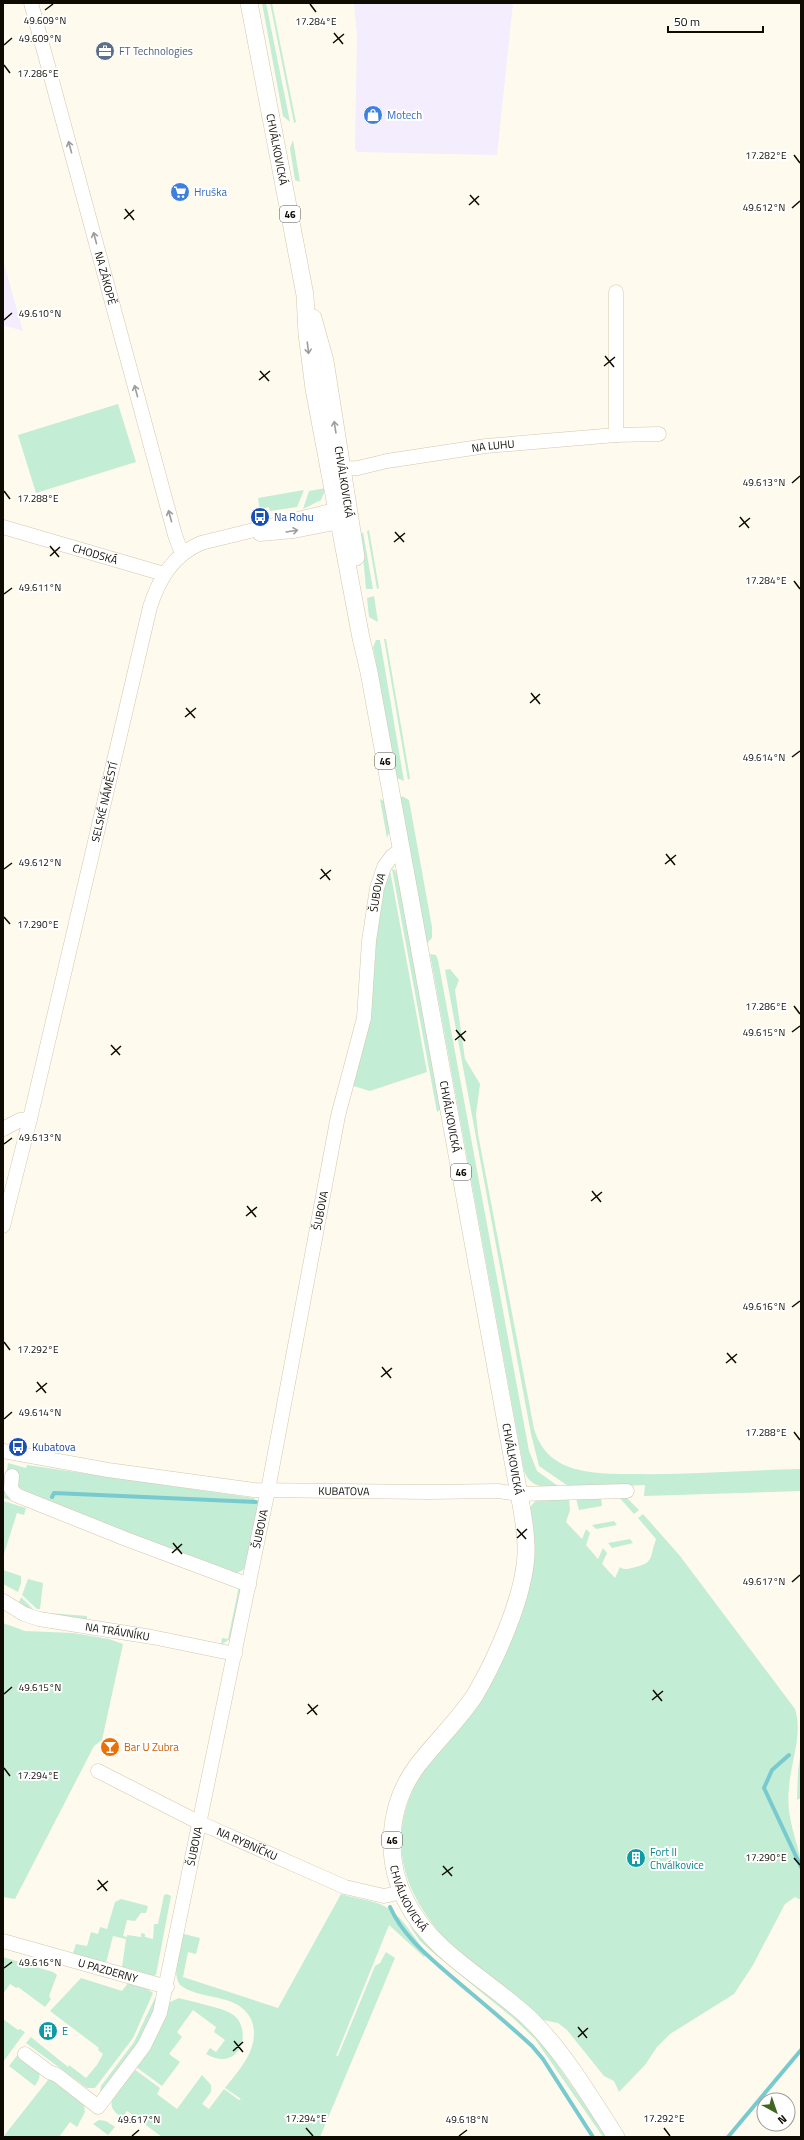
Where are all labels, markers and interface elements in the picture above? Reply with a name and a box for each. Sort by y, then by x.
scale bar [668,8,763,34]
text: 50 m [674,12,700,31]
text: 49.609°N [24,13,66,28]
text: 17.284°E [295,14,337,29]
text: 49.609°N [19,31,61,46]
office icon: FT Technologies [94,40,116,62]
place label: FT Technologies [119,43,193,59]
text: 17.286°E [17,66,59,81]
shop icon: Motech [362,104,384,126]
place label: Motech [387,107,422,123]
street label: CHVÁLKOVICKÁ [262,112,292,187]
one-way arrow [66,141,73,154]
text: 17.282°E [745,148,787,163]
supermarket icon: Hruška [169,181,191,203]
place label: Hruška [194,184,227,200]
text: 49.612°N [743,200,785,215]
road number: 46 [280,206,300,222]
one-way arrow [90,232,98,245]
street label: NA ZÁKOPĚ [91,250,120,307]
text: 49.610°N [19,306,61,321]
one-way arrow [305,341,312,354]
one-way arrow [132,385,139,398]
one-way arrow [331,421,339,434]
street label: NA LUHU [470,436,515,456]
street label: CHVÁLKOVICKÁ [331,445,358,519]
text: 49.613°N [743,475,785,490]
text: 17.288°E [17,491,59,506]
bus stop icon: Na Rohu [249,506,271,528]
place label: Na Rohu [274,509,314,525]
one-way arrow [166,510,173,523]
one-way arrow [285,527,298,535]
street label: CHODSKÁ [71,540,120,568]
text: 17.284°E [745,573,787,588]
text: 49.611°N [19,580,61,595]
text: 49.614°N [743,750,785,765]
road number: 46 [375,753,395,769]
street label: SELSKÉ NÁMĚSTÍ [87,760,122,844]
text: 49.612°N [19,855,61,870]
street label: ŠUBOVA [365,870,390,913]
text: 17.290°E [17,917,59,932]
text: 17.286°E [745,999,787,1014]
text: 49.615°N [743,1025,785,1040]
street label: CHVÁLKOVICKÁ [436,1079,465,1154]
text: 49.613°N [19,1130,61,1145]
road number: 46 [451,1164,471,1180]
street label: ŠUBOVA [309,1189,332,1231]
text: 49.616°N [743,1299,785,1314]
text: 17.292°E [17,1342,59,1357]
text: 49.614°N [19,1405,61,1420]
street label: CHVÁLKOVICKÁ [498,1422,527,1496]
text: 17.288°E [745,1425,787,1440]
bus stop icon: Kubatova [7,1436,29,1458]
place label: Kubatova [32,1439,76,1455]
street label: KUBATOVA [318,1483,370,1499]
street label: ŠUBOVA [248,1507,272,1550]
text: 49.617°N [743,1574,785,1589]
street label: NA TRÁVNÍKU [84,1618,151,1645]
text: 49.615°N [19,1680,61,1695]
bar icon: Bar U Zubra [99,1736,121,1758]
place label: Bar U Zubra [124,1739,179,1755]
text: 17.294°E [17,1768,59,1783]
street label: NA RYBNÍČKU [214,1823,280,1864]
street label: ŠUBOVA [183,1825,206,1867]
road number: 46 [382,1832,402,1848]
place label: Fort II Chválkovice [650,1844,704,1873]
building icon: Fort II Chválkovice [625,1847,647,1869]
text: 17.290°E [745,1850,787,1865]
street label: CHVÁLKOVICKÁ [386,1864,432,1935]
street label: U PAZDERNY [76,1954,140,1986]
text: 49.616°N [19,1955,61,1970]
building icon: E [37,2020,59,2042]
place label: E [62,2023,68,2039]
north arrow [756,2092,796,2132]
text: 17.294°E [285,2111,327,2126]
text: 17.292°E [643,2111,685,2126]
text: N [774,2111,790,2128]
text: 49.617°N [118,2112,160,2127]
text: 49.618°N [446,2112,488,2127]

